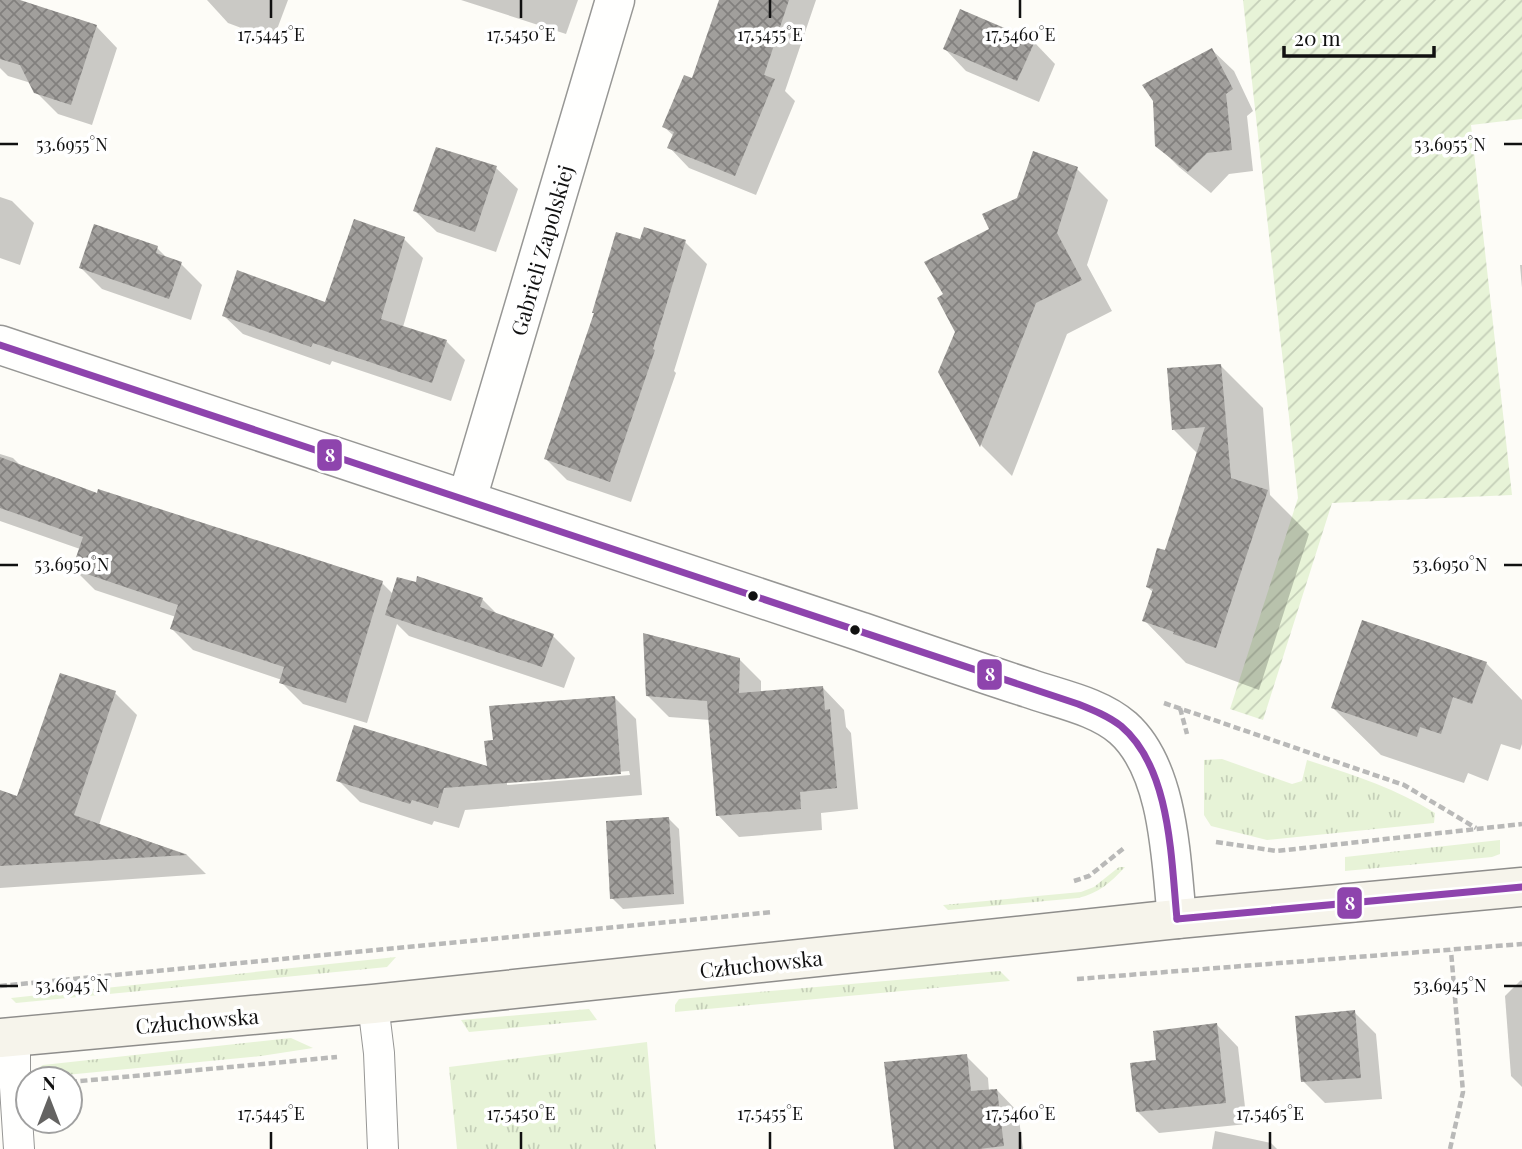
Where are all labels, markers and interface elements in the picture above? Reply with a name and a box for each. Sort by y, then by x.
scale bar [1284,14,1434,58]
text: 17.5445°E [237,22,305,46]
text: 17.5450°E [487,22,555,46]
text: 17.5455°E [737,22,803,46]
text: 17.5460°E [985,22,1055,46]
text: 20 m [1294,23,1341,51]
text: 53.6955°N [36,132,108,156]
text: 53.6955°N [1414,132,1486,156]
street label: Gabrieli Zapolskiej [503,161,579,339]
line badge: 8 [316,438,343,472]
text: 8 [325,441,335,467]
text: 53.6950°N [34,552,110,576]
text: 53.6950°N [1412,552,1488,576]
unlabelled marker [746,589,760,603]
unlabelled marker [848,623,862,637]
line badge: 8 [976,658,1003,691]
text: 8 [985,660,995,686]
line badge: 8 [1336,886,1363,920]
text: 8 [1345,889,1355,915]
street label: Człuchowska [698,943,825,983]
text: 53.6945°N [35,973,109,997]
text: 53.6945°N [1413,973,1487,997]
street label: Człuchowska [134,1001,260,1039]
north arrow [14,1065,84,1135]
text: N [42,1069,56,1095]
text: 17.5445°E [237,1101,305,1125]
text: 17.5450°E [487,1101,555,1125]
text: 17.5455°E [737,1101,803,1125]
text: 17.5460°E [985,1101,1055,1125]
text: 17.5465°E [1236,1101,1304,1125]

